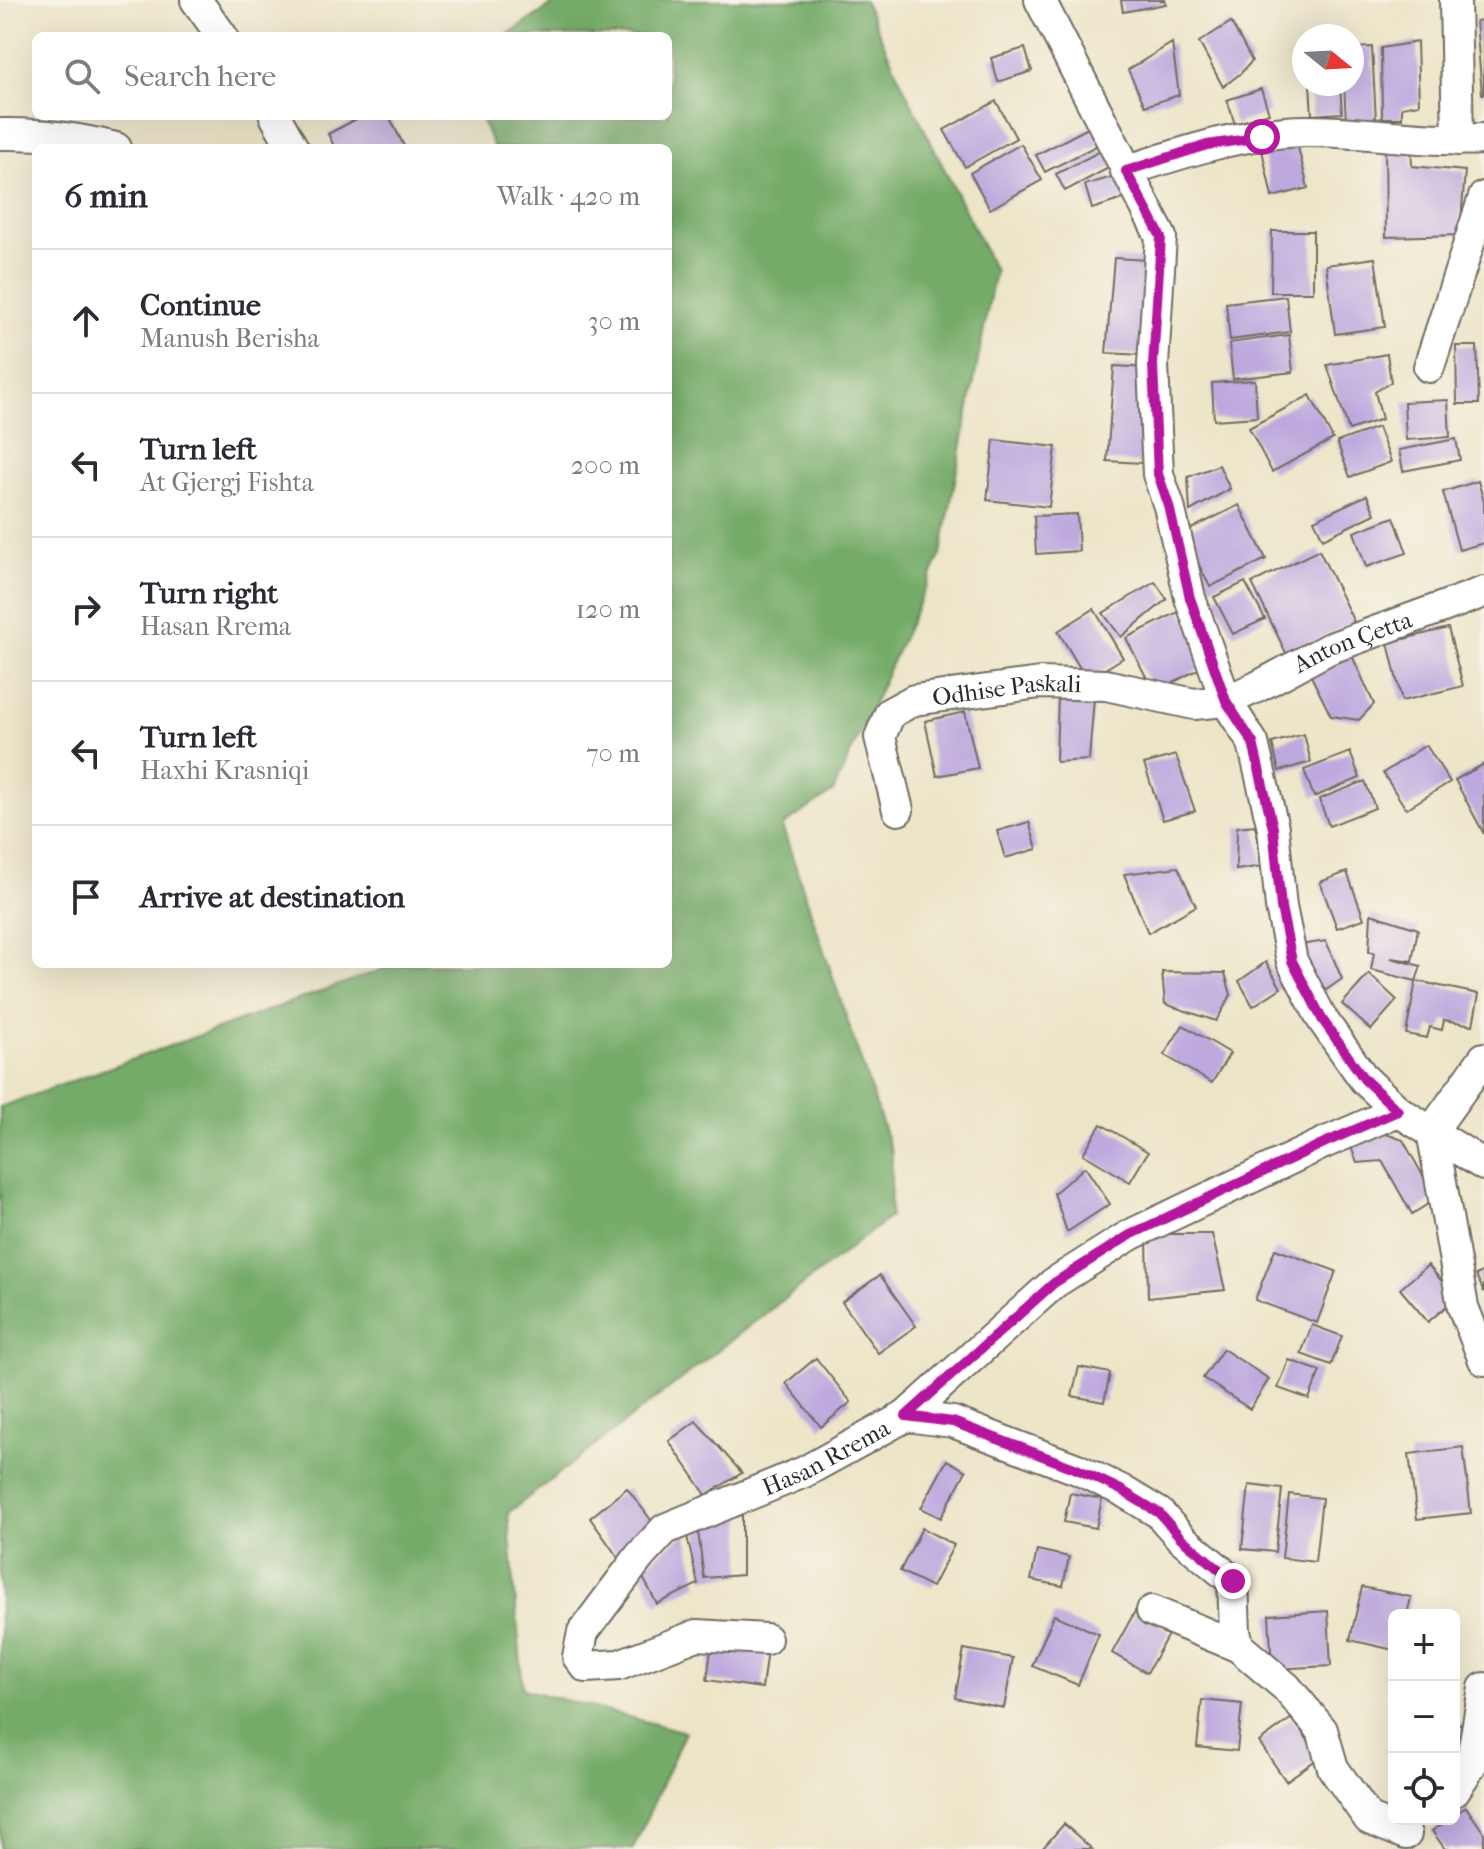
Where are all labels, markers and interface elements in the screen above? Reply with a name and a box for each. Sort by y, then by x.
north arrow [1292,24,1364,96]
search box [32,32,672,120]
icon: search [60,54,104,98]
text: Search here [124,59,276,94]
route start [1244,119,1280,155]
text: 6 min [64,176,148,216]
text: Walk · 420 m [497,181,640,212]
text: Continue [140,288,261,323]
icon: ahead [64,299,108,343]
text: 30 m [588,306,640,337]
text: Manush Berisha [140,323,320,354]
text: Turn left [140,432,257,467]
icon: left [64,443,108,487]
text: 200 m [571,450,640,481]
text: At Gjergj Fishta [140,467,314,498]
text: Turn right [140,576,278,611]
icon: right [64,587,108,631]
text: 120 m [576,594,640,625]
street label: Anton Çetta [1288,605,1417,679]
text: Hasan Rrema [140,611,291,642]
street label: Odhise Paskali [931,669,1082,711]
text: Turn left [140,720,257,755]
icon: left [64,731,108,775]
text: 70 m [586,738,640,769]
text: Haxhi Krasniqi [140,755,309,786]
icon: arrive [64,875,108,919]
text: Arrive at destination [140,880,405,915]
street label: Hasan Rrema [758,1413,895,1502]
route end [1215,1563,1251,1599]
map controls [1388,1609,1460,1825]
button: + [1388,1609,1460,1681]
button: − [1388,1681,1460,1753]
button: locate [1388,1753,1460,1825]

